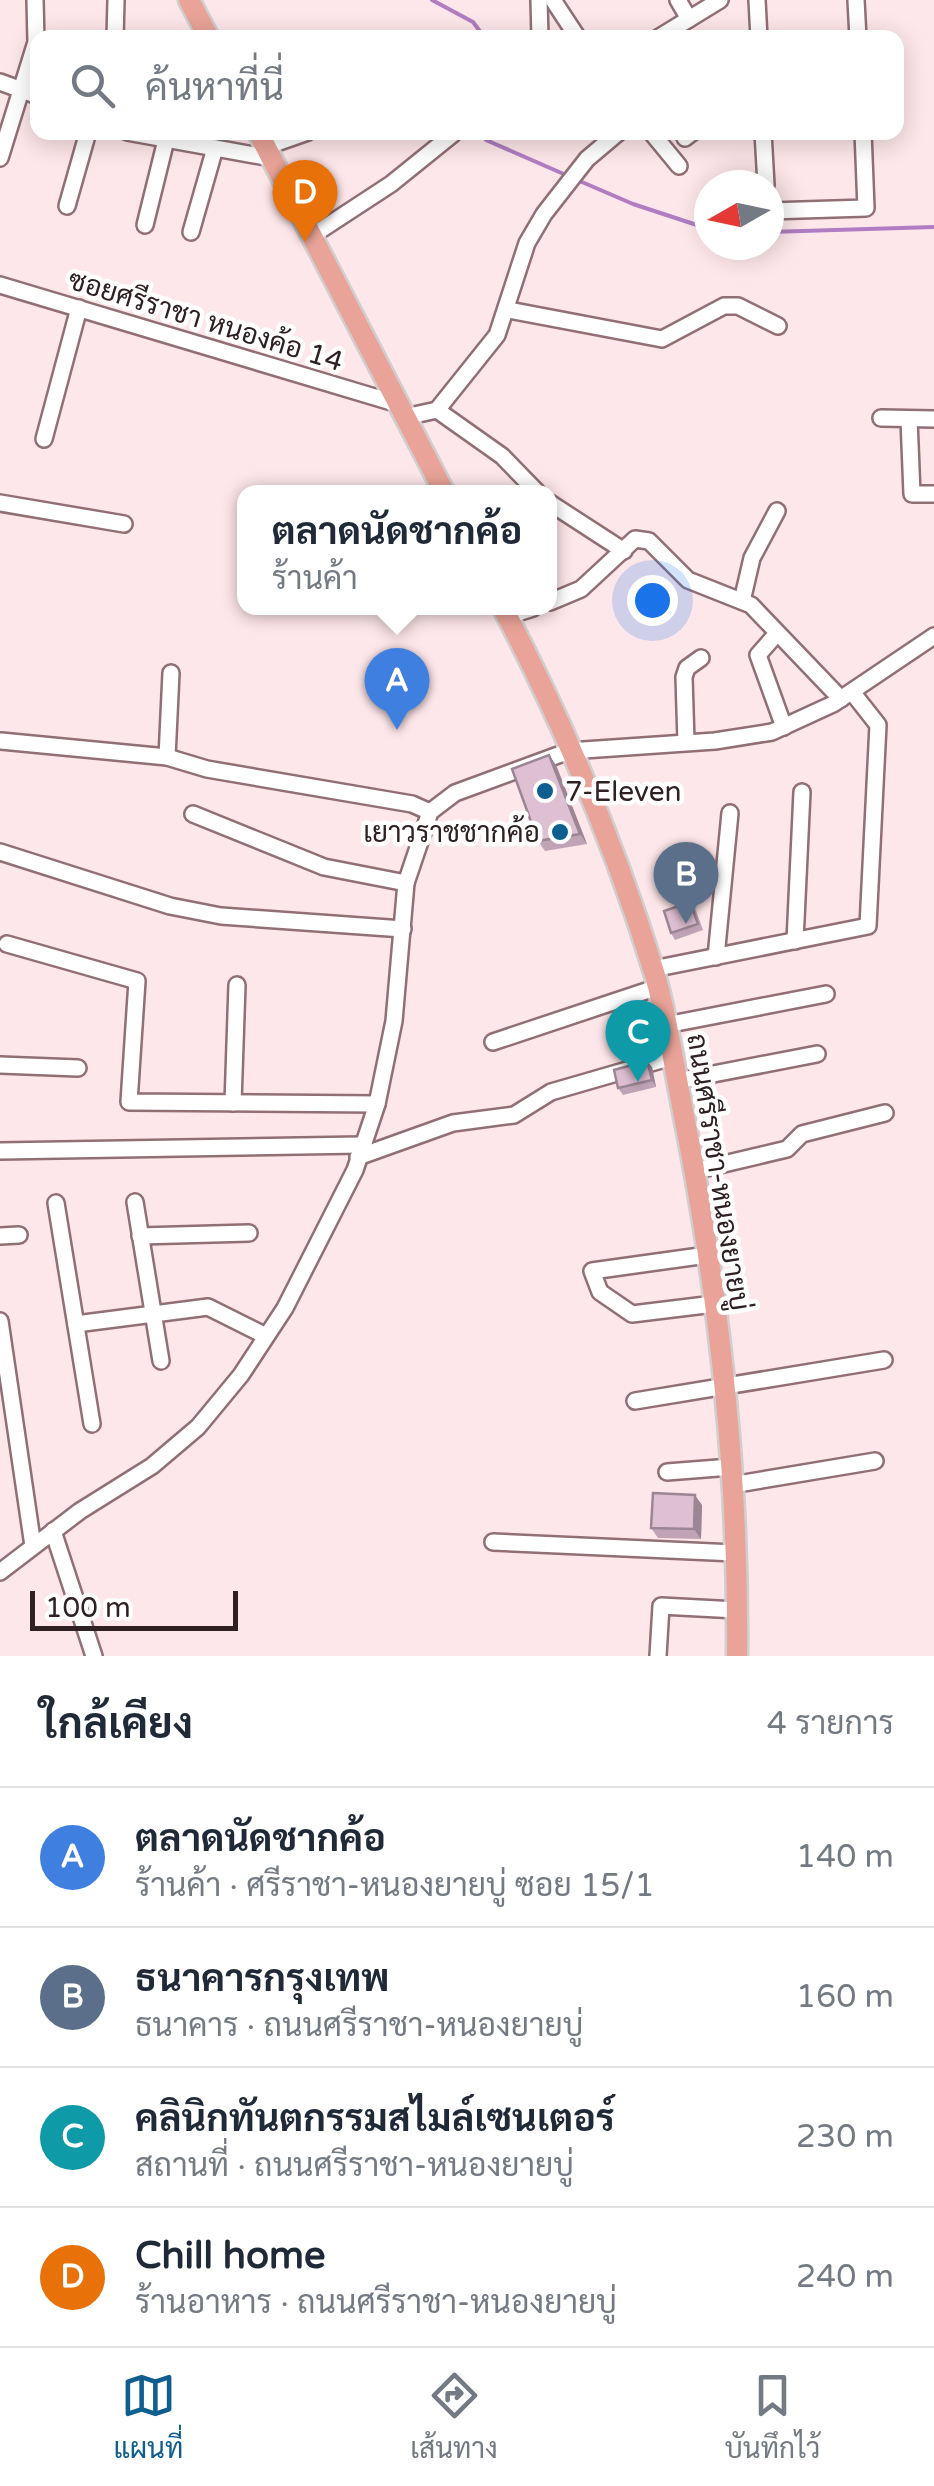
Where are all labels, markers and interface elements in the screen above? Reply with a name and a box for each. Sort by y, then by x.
search box [30,30,904,140]
icon: search [65,58,120,113]
text: ค้นหาที่นี่ [145,65,284,111]
pin: D [272,160,338,242]
north arrow [694,170,784,260]
street label: ซอยศรีราชา หนองค้อ 14 [64,261,348,379]
popup [237,485,557,615]
text: ตลาดนัดชากค้อ [272,509,522,555]
text: ร้านค้า [272,560,358,598]
your location [627,575,678,626]
pin: A [364,648,430,730]
place label: 7-Eleven [565,775,682,809]
marker: 7-Eleven [534,780,556,802]
place label: เยาวราชชากค้อ [363,814,540,850]
marker: เยาวราชชากค้อ [549,821,571,843]
pin: B [654,842,718,924]
pin: C [606,1000,670,1082]
street label: ถนนศรีราชา-หนองยายบู่ [677,1031,759,1313]
scale bar [30,1586,238,1630]
text: 100 m [45,1591,131,1625]
text: ใกล้เคียง [40,1699,193,1750]
text: 4 รายการ [767,1705,894,1743]
text: ตลาดนัดชากค้อ [135,1816,386,1862]
text: A [61,1838,84,1876]
text: 140 m [796,1838,894,1876]
text: ร้านค้า · ศรีราชา-หนองยายบู่ ซอย 15/1 [135,1867,655,1905]
text: ธนาคารกรุงเทพ [135,1956,389,2002]
text: B [61,1978,84,2016]
text: 160 m [796,1978,894,2016]
text: ธนาคาร · ถนนศรีราชา-หนองยายบู่ [135,2007,583,2045]
text: คลินิกทันตกรรมสไมล์เซนเตอร์ [135,2096,615,2142]
text: C [61,2118,84,2156]
text: 230 m [796,2118,894,2156]
text: สถานที่ · ถนนศรีราชา-หนองยายบู่ [135,2147,574,2185]
text: Chill home [135,2233,325,2279]
text: D [60,2258,85,2296]
text: 240 m [796,2258,894,2296]
text: ร้านอาหาร · ถนนศรีราชา-หนองยายบู่ [135,2284,617,2322]
tab: แผนที่ [113,2368,183,2466]
tab: เส้นทาง [410,2368,498,2466]
tab: บันทึกไว้ [725,2368,820,2466]

